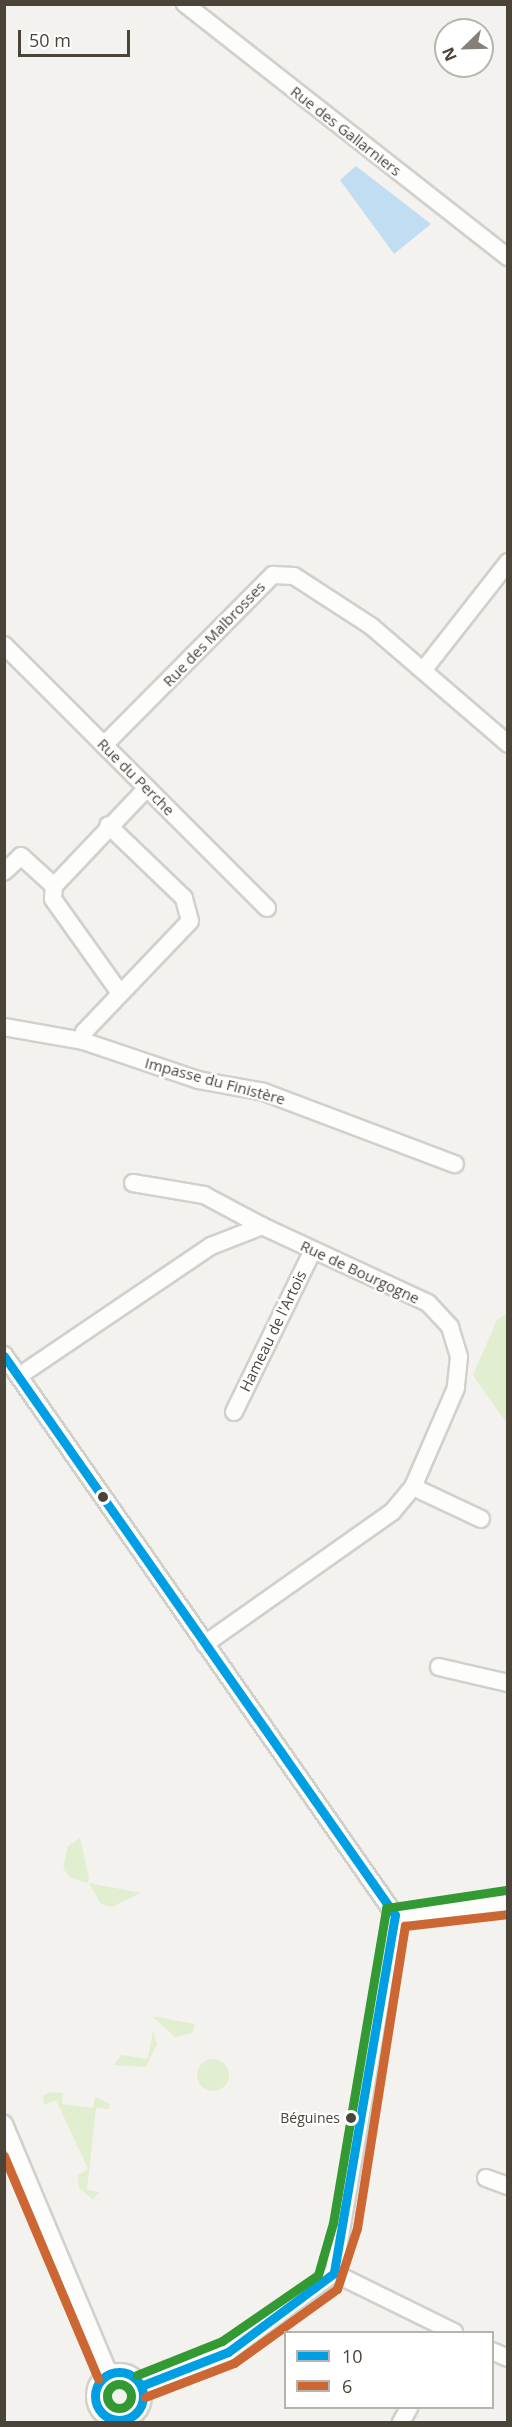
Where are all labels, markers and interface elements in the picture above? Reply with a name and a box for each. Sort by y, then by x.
scale bar [21,18,134,56]
north arrow [434,18,494,78]
text: 50 m [29,28,71,52]
text: N [437,44,462,65]
street label: Rue des Gallarniers [287,82,405,180]
street label: Rue des Malbrosses [159,578,269,690]
street label: Rue du Perche [94,735,178,819]
street label: Impasse du Finistère [143,1054,287,1108]
street label: Rue de Bourgogne [298,1237,422,1307]
street label: Hameau de l'Artois [236,1267,310,1395]
unlabelled marker [97,1491,109,1503]
place label: Béguines [280,2110,340,2126]
marker: Béguines [345,2112,357,2124]
legend [284,2331,494,2409]
text: 10 [342,2344,363,2368]
text: 6 [342,2374,352,2398]

